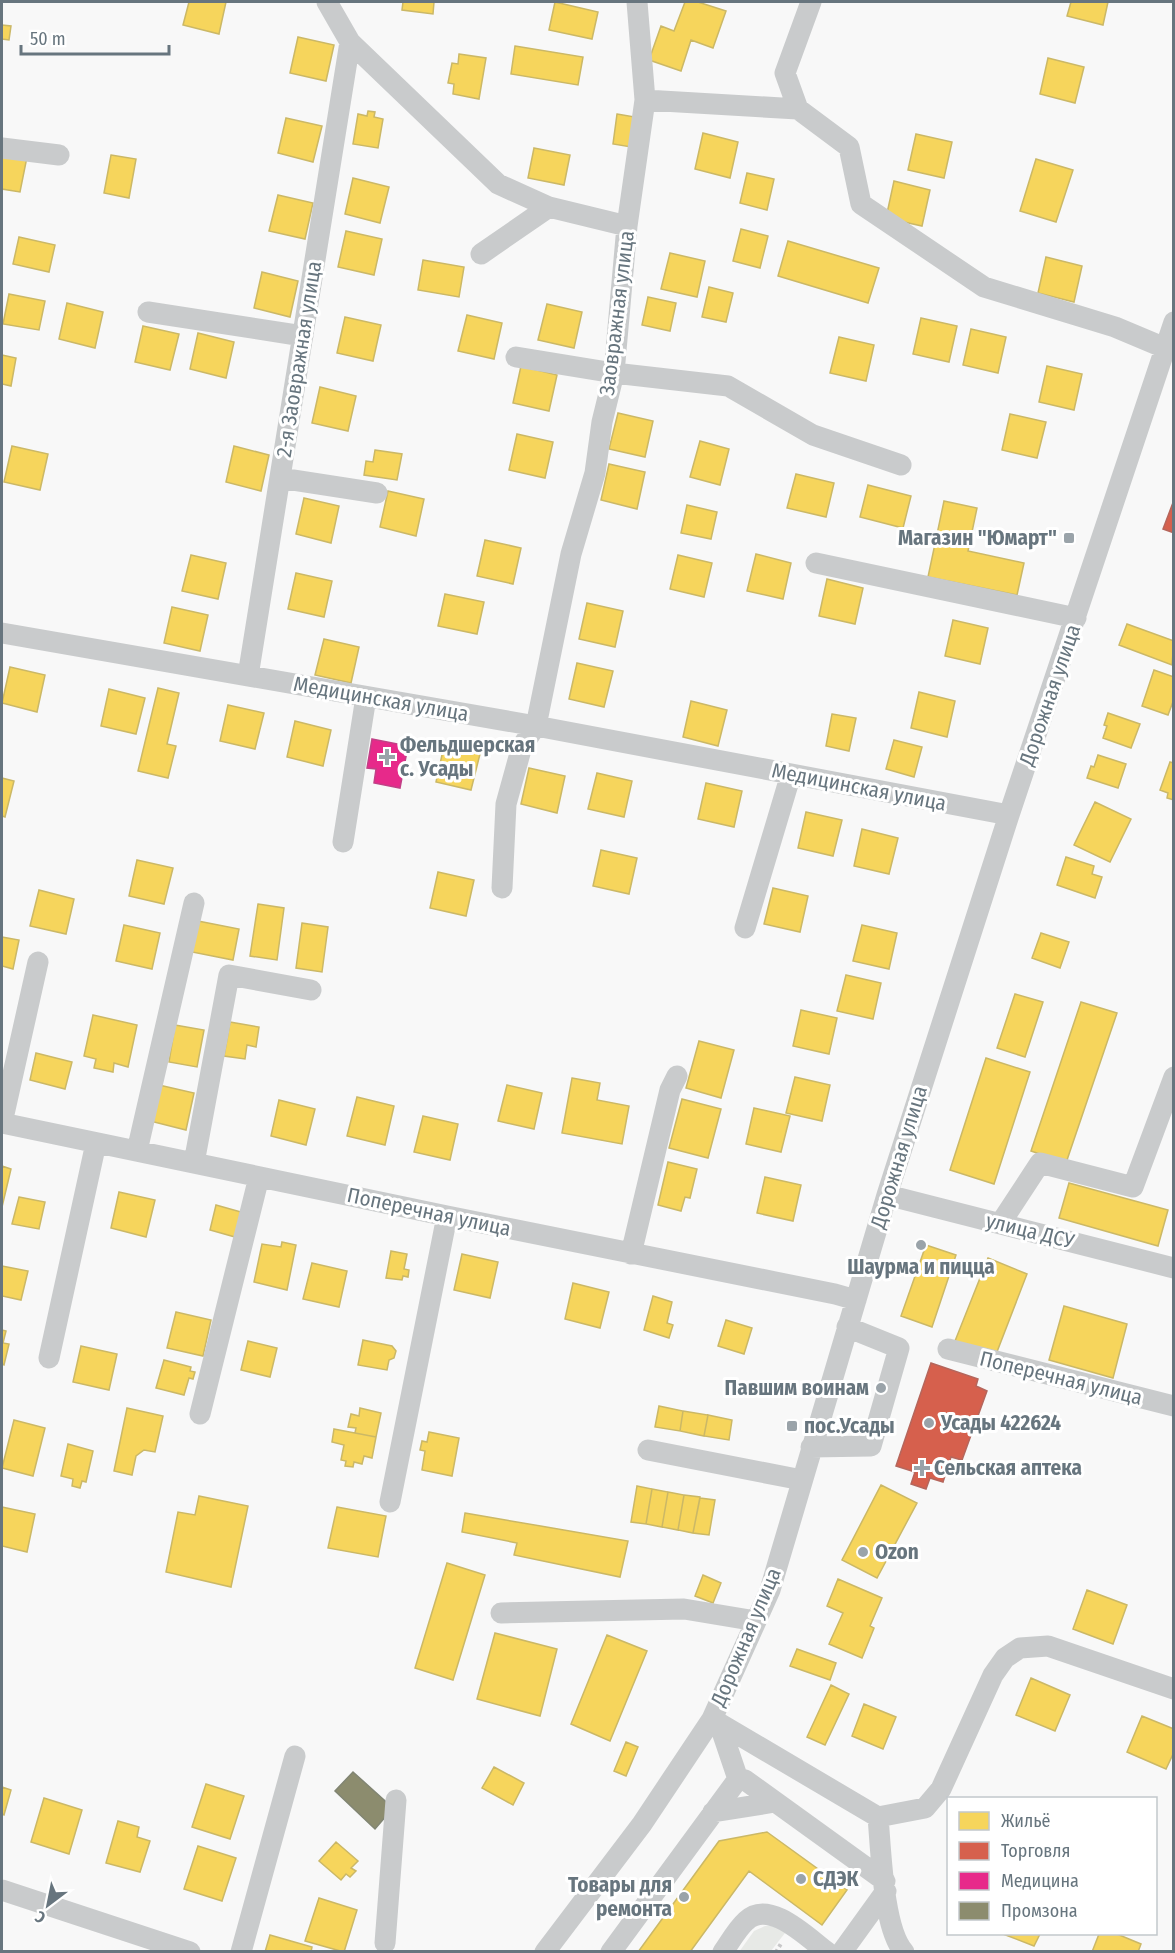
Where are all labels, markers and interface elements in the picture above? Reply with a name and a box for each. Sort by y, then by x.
scale bar [21,18,170,56]
text: 50 m [30,28,66,50]
street label: Заовражная улица [594,229,640,397]
street label: 2-я Заовражная улица [271,259,327,459]
place label: Магазин "Юмарт" [898,525,1057,551]
marker: Магазин "Юмарт" [1062,531,1076,545]
street label: Дорожная улица [1013,621,1086,770]
street label: Медицинская улица [291,671,471,727]
place label: Фельдшерская с. Усады [400,732,535,782]
marker: Фельдшерская с. Усады [378,748,396,766]
street label: Медицинская улица [769,757,949,817]
street label: Дорожная улица [865,1083,933,1232]
street label: Поперечная улица [345,1182,513,1242]
street label: улица ДСУ [983,1208,1078,1255]
marker: Шаурма и пицца [914,1238,928,1252]
place label: Шаурма и пицца [847,1254,995,1280]
street label: Поперечная улица [977,1345,1145,1411]
place label: Павшим воинам [725,1375,869,1401]
marker: Павшим воинам [874,1381,888,1395]
place label: Усады 422624 [940,1410,1061,1436]
place label: пос.Усады [804,1413,895,1439]
marker: Усады 422624 [922,1416,936,1430]
marker: пос.Усады [785,1419,799,1433]
place label: Сельская аптека [934,1455,1082,1481]
marker: Сельская аптека [915,1461,929,1475]
place label: Ozon [875,1539,919,1565]
marker: Ozon [856,1545,870,1559]
street label: Дорожная улица [705,1564,787,1711]
legend [947,1797,1157,1935]
text: Жильё [1001,1810,1051,1832]
text: Торговля [1001,1840,1070,1862]
place label: СДЭК [813,1866,860,1892]
text: Медицина [1001,1870,1079,1892]
place label: Товары для ремонта [568,1872,672,1922]
marker: СДЭК [794,1872,808,1886]
north arrow [18,1875,78,1935]
marker: Товары для ремонта [677,1890,691,1904]
text: Промзона [1001,1900,1078,1922]
text: С [31,1907,49,1928]

